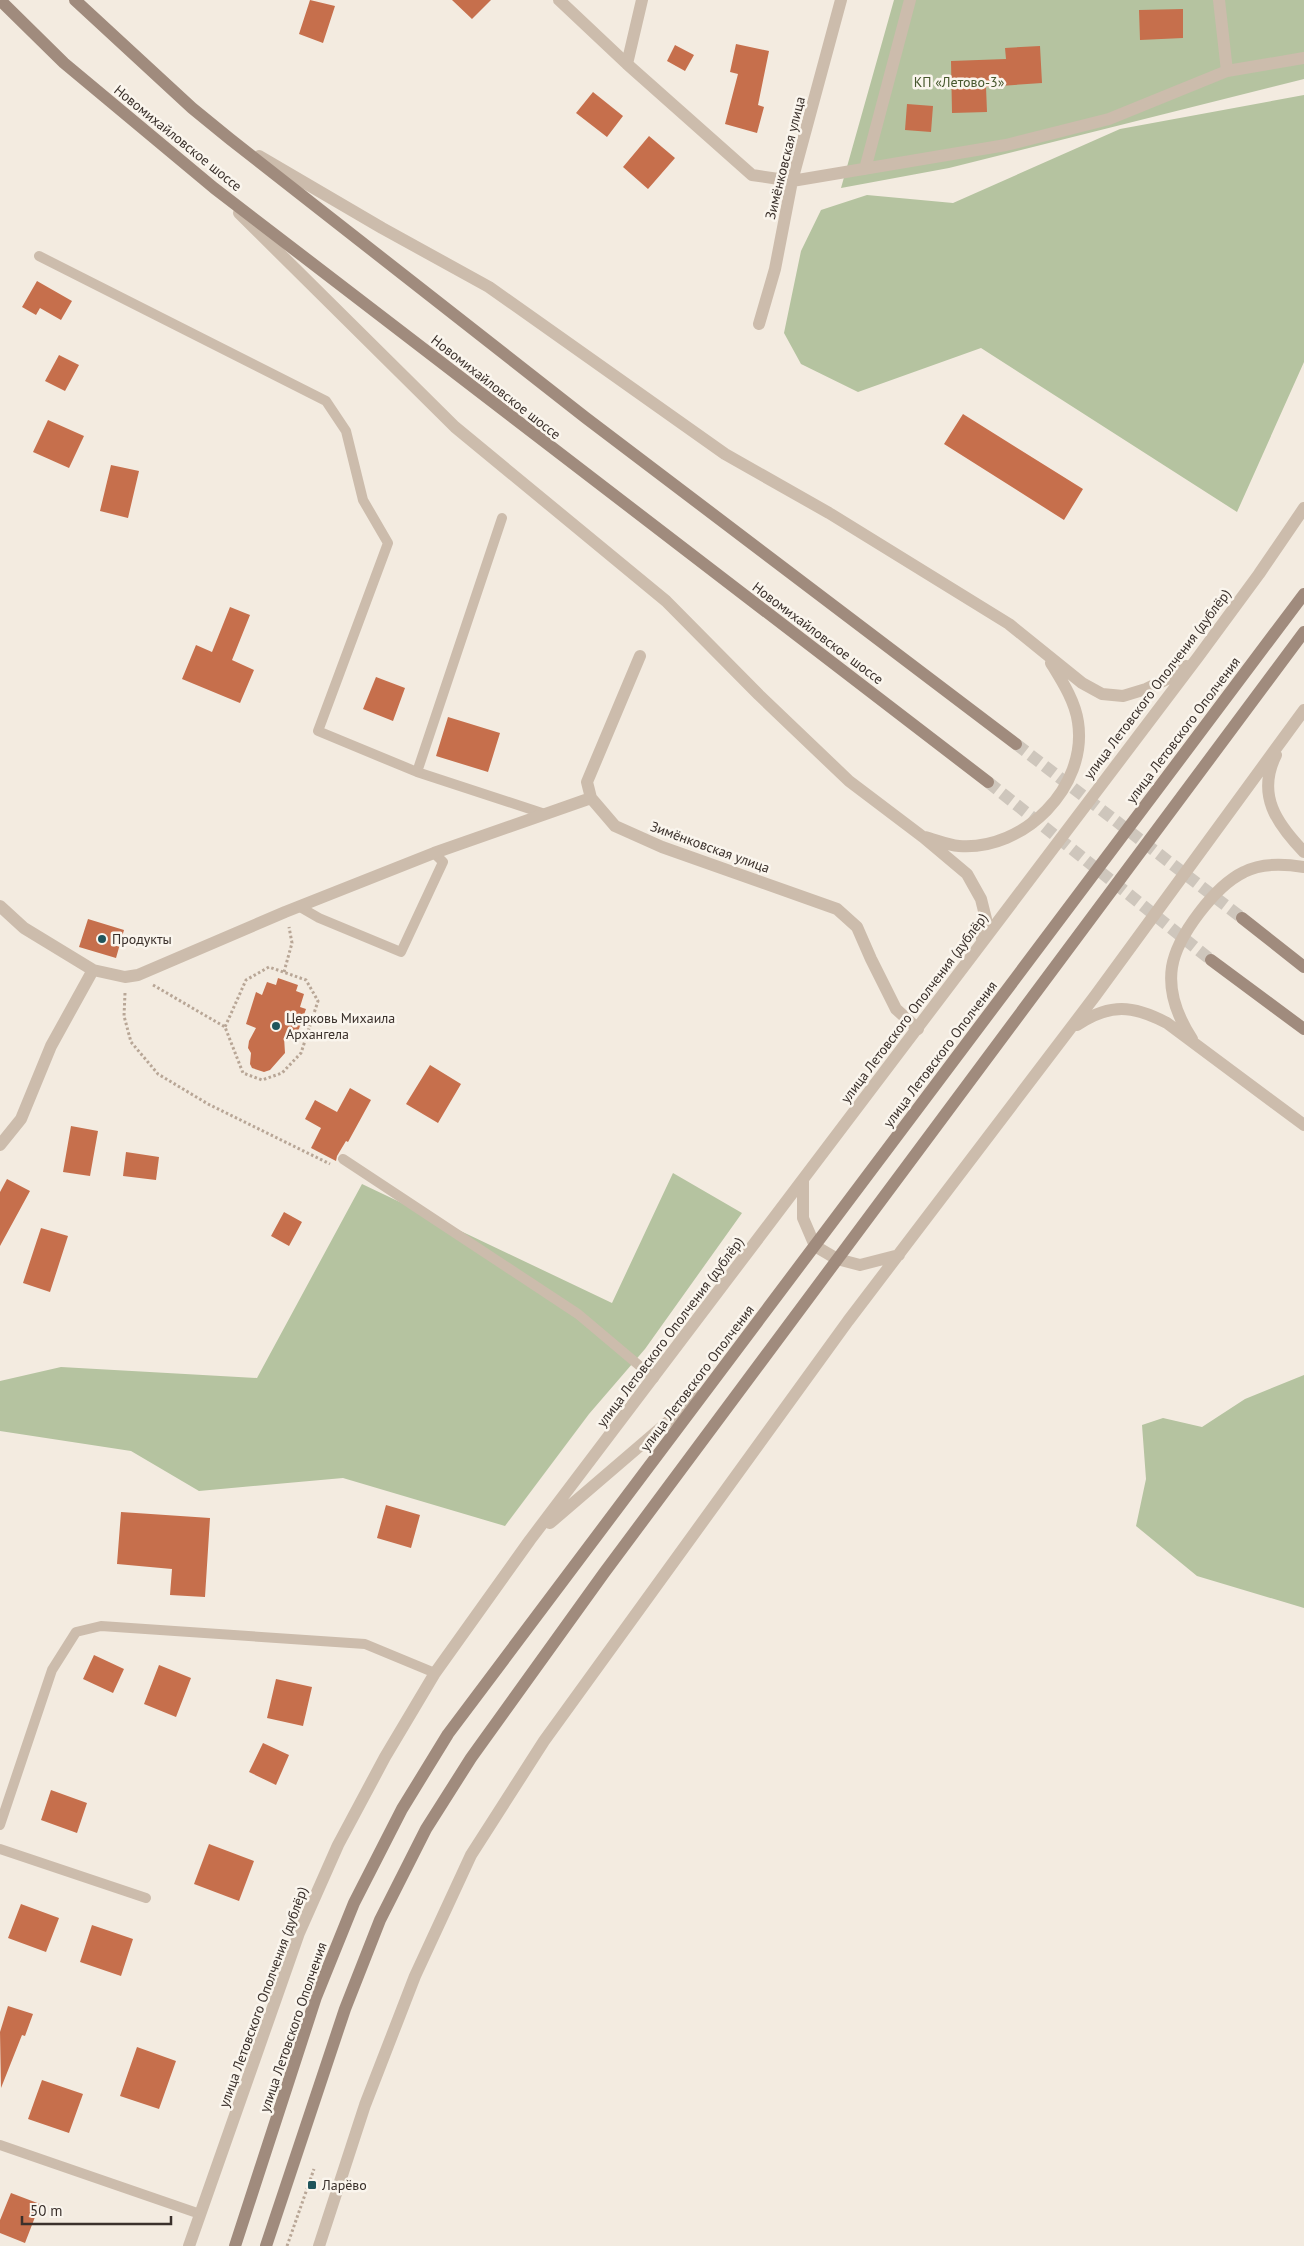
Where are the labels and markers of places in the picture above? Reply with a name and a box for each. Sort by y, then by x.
place label: Продукты [112,930,172,948]
marker: Продукты [96,933,108,945]
place label: Церковь Михаила Архангела [286,1009,395,1043]
marker: Церковь Михаила Архангела [270,1020,282,1032]
place label: Ларёво [321,2176,367,2194]
marker: Ларёво [306,2179,318,2191]

